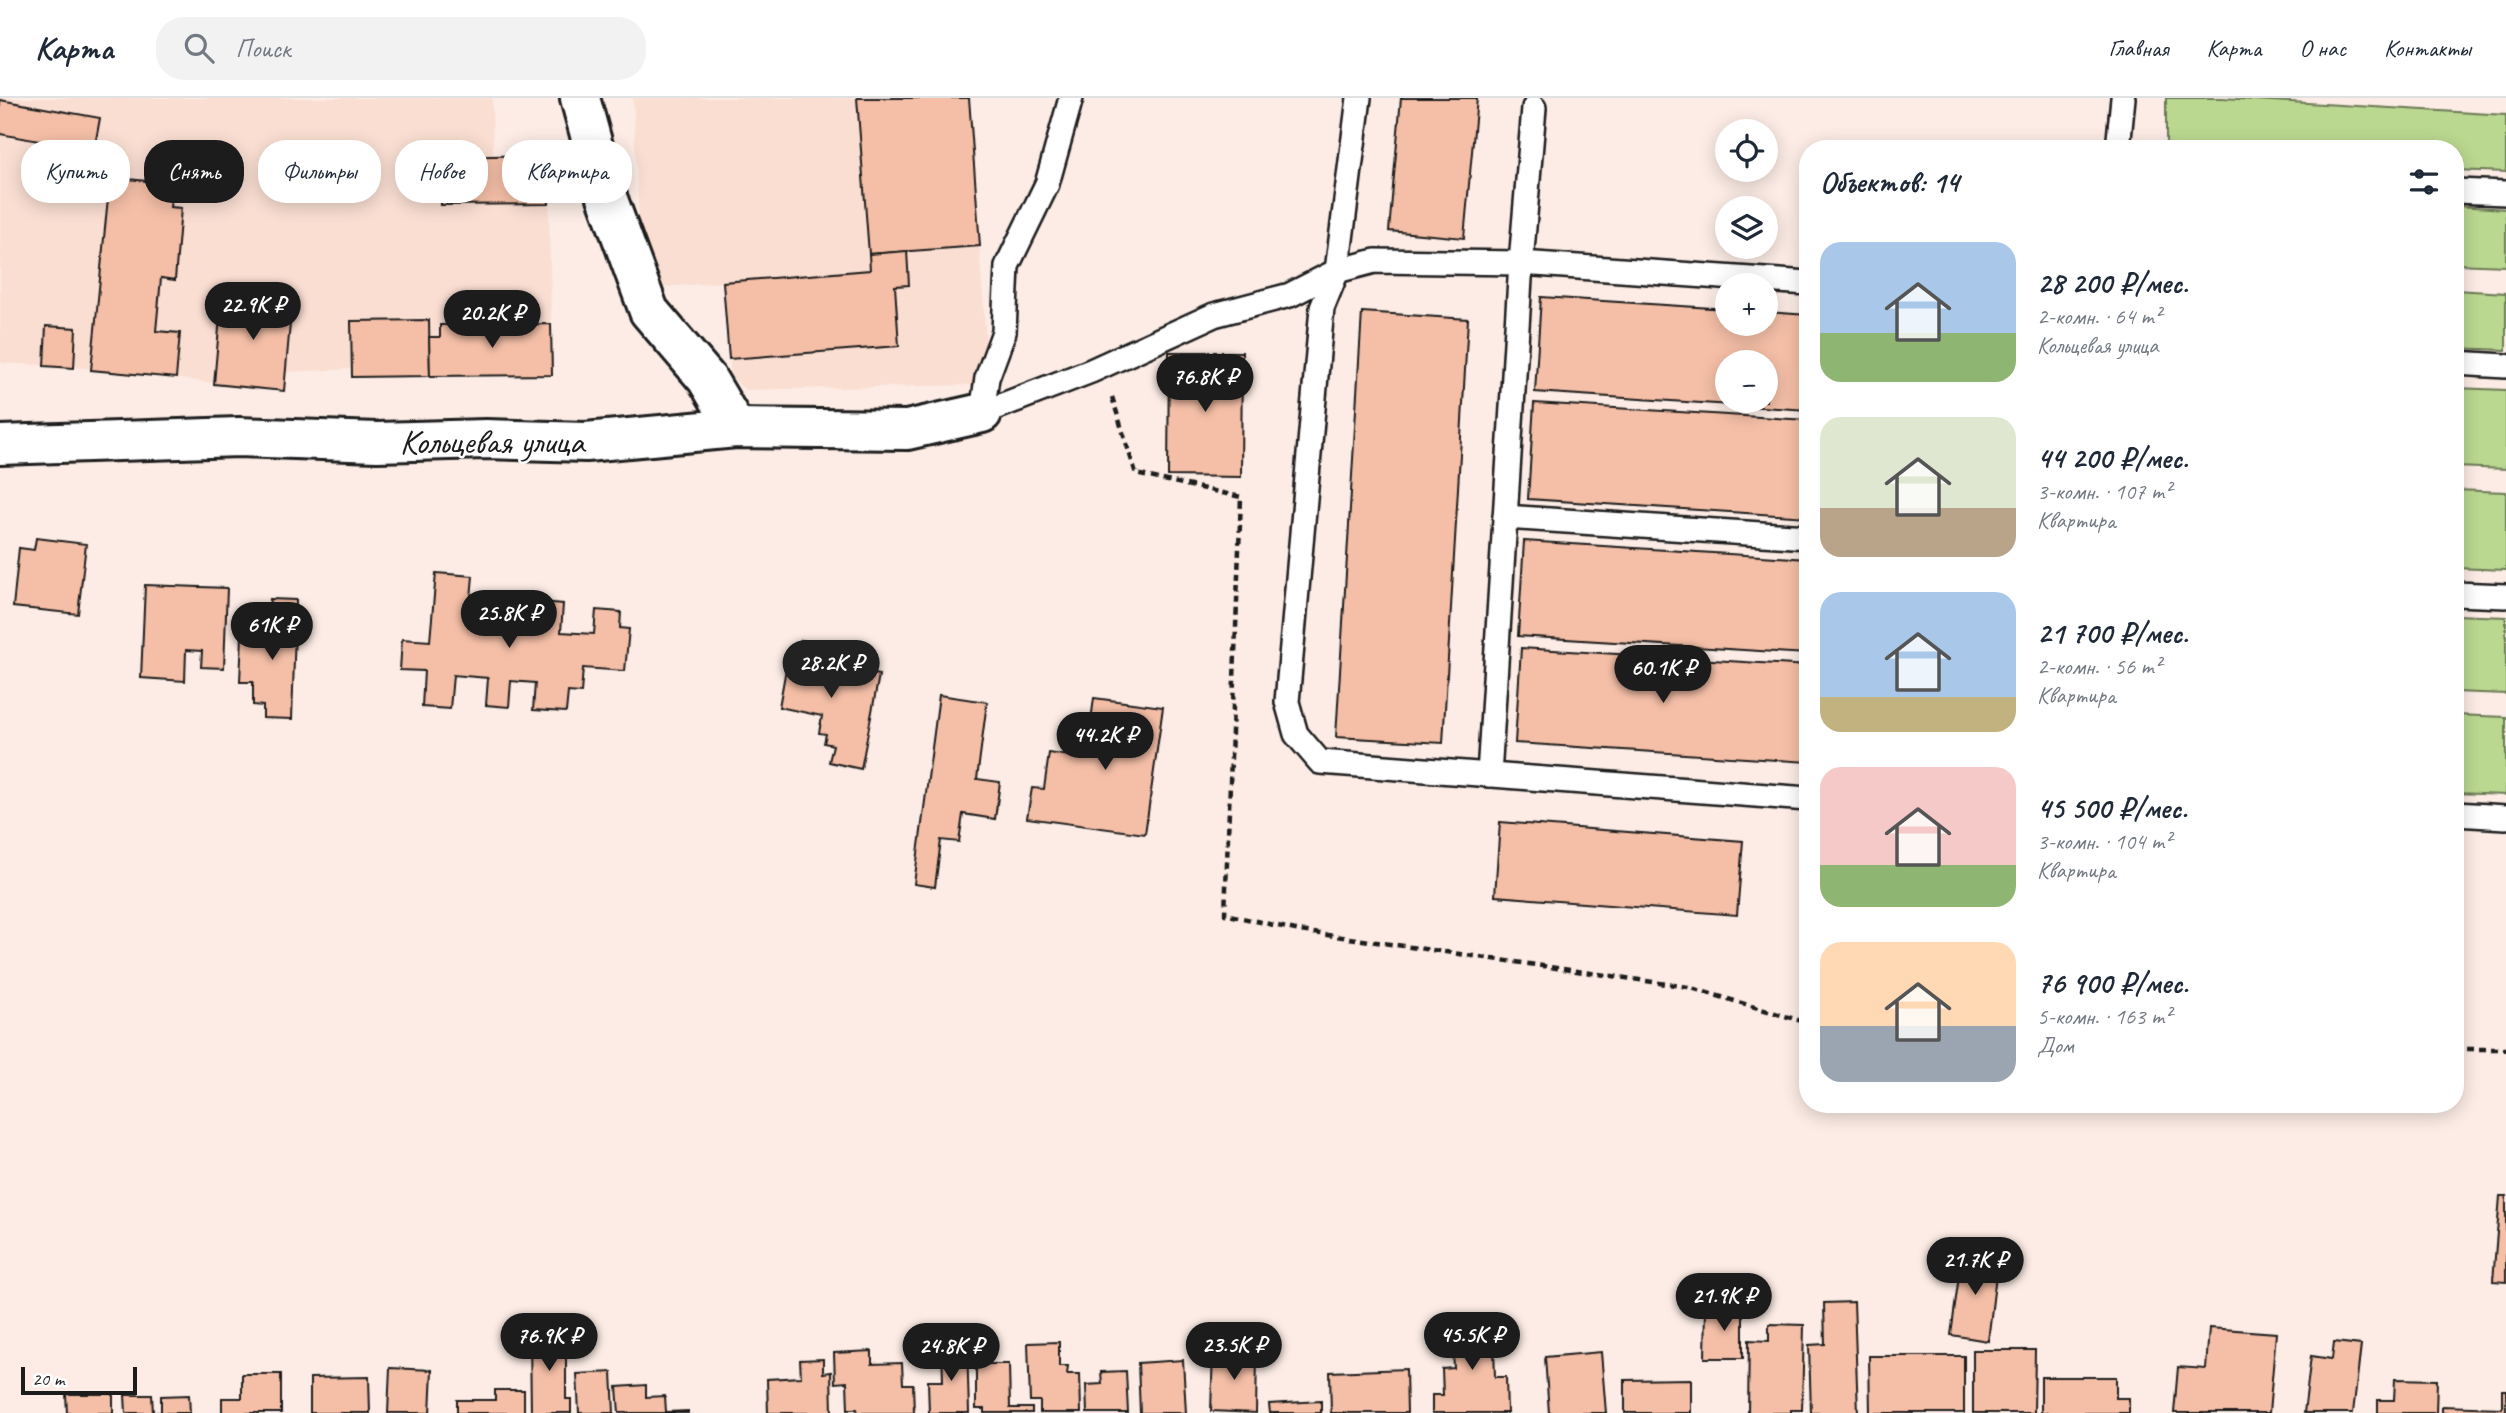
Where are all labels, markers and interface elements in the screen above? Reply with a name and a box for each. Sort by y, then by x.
search box [156,17,646,80]
text: Карта [35,27,114,69]
icon: search [180,29,218,67]
text: Поиск [236,32,290,65]
text: Главная [2108,33,2169,63]
text: Карта [2207,33,2261,63]
text: О нас [2299,33,2346,63]
text: Контакты [2384,33,2471,63]
map controls [1715,119,1778,413]
button: locate [1715,119,1778,182]
chip: Купить [21,140,130,203]
chip: Снять [144,140,244,203]
chip: Фильтры [258,140,381,203]
chip: Новое [395,140,488,203]
chip: Квартира [502,140,632,203]
text: Объектов: 14 [1820,163,1959,201]
icon: filters [2405,163,2443,201]
button: layers [1715,196,1778,259]
text: 28 200 ₽/мес. [2037,264,2188,302]
icon: home [1876,270,1960,354]
button: + [1715,273,1778,336]
pin: 22.9K ₽ [188,282,318,342]
text: 22.9K ₽ [221,290,285,319]
pin: 20.2K ₽ [427,290,557,350]
text: 20.2K ₽ [460,298,524,327]
text: 2-комн. · 64 m² [2037,302,2161,331]
text: Кольцевая улица [2037,331,2158,360]
button: − [1715,350,1778,413]
pin: 76.8K ₽ [1140,354,1270,414]
text: 76.8K ₽ [1172,362,1238,391]
street label: Кольцевая улица [400,419,587,464]
text: 44 200 ₽/мес. [2037,439,2188,477]
icon: home [1876,445,1960,529]
text: 3-комн. · 107 m² [2037,477,2171,506]
text: Квартира [2037,506,2115,535]
pin: 25.8K ₽ [444,590,574,650]
text: 25.8K ₽ [477,598,541,627]
pin: 61K ₽ [223,602,321,662]
text: 61K ₽ [247,610,297,639]
text: 21 700 ₽/мес. [2037,614,2188,652]
icon: home [1876,620,1960,704]
pin: 28.2K ₽ [766,640,896,700]
pin: 60.1K ₽ [1598,646,1728,705]
text: 28.2K ₽ [799,648,863,677]
text: 2-комн. · 56 m² [2037,652,2161,681]
text: 60.1K ₽ [1630,653,1696,682]
text: Квартира [2037,681,2115,710]
pin: 44.2K ₽ [1040,712,1170,772]
text: 44.2K ₽ [1073,720,1137,749]
text: 45 500 ₽/мес. [2037,789,2187,827]
icon: home [1876,795,1960,879]
text: 3-комн. · 104 m² [2037,827,2171,856]
text: Квартира [2037,856,2115,885]
text: 76 900 ₽/мес. [2037,964,2188,1002]
icon: home [1876,970,1960,1054]
text: 5-комн. · 163 m² [2037,1002,2171,1031]
text: Дом [2037,1031,2074,1060]
pin: 21.7K ₽ [1910,1238,2040,1297]
text: 21.7K ₽ [1943,1245,2007,1274]
pin: 21.9K ₽ [1659,1274,1789,1333]
text: 21.9K ₽ [1692,1281,1756,1310]
pin: 45.5K ₽ [1407,1312,1537,1372]
pin: 76.9K ₽ [484,1314,614,1373]
text: 45.5K ₽ [1440,1320,1504,1349]
text: 76.9K ₽ [517,1321,581,1350]
pin: 23.5K ₽ [1169,1322,1299,1382]
pin: 24.8K ₽ [886,1324,1016,1383]
text: 23.5K ₽ [1202,1330,1266,1359]
text: 24.8K ₽ [919,1331,983,1360]
scale bar [21,1364,136,1396]
text: 20 m [32,1367,64,1391]

